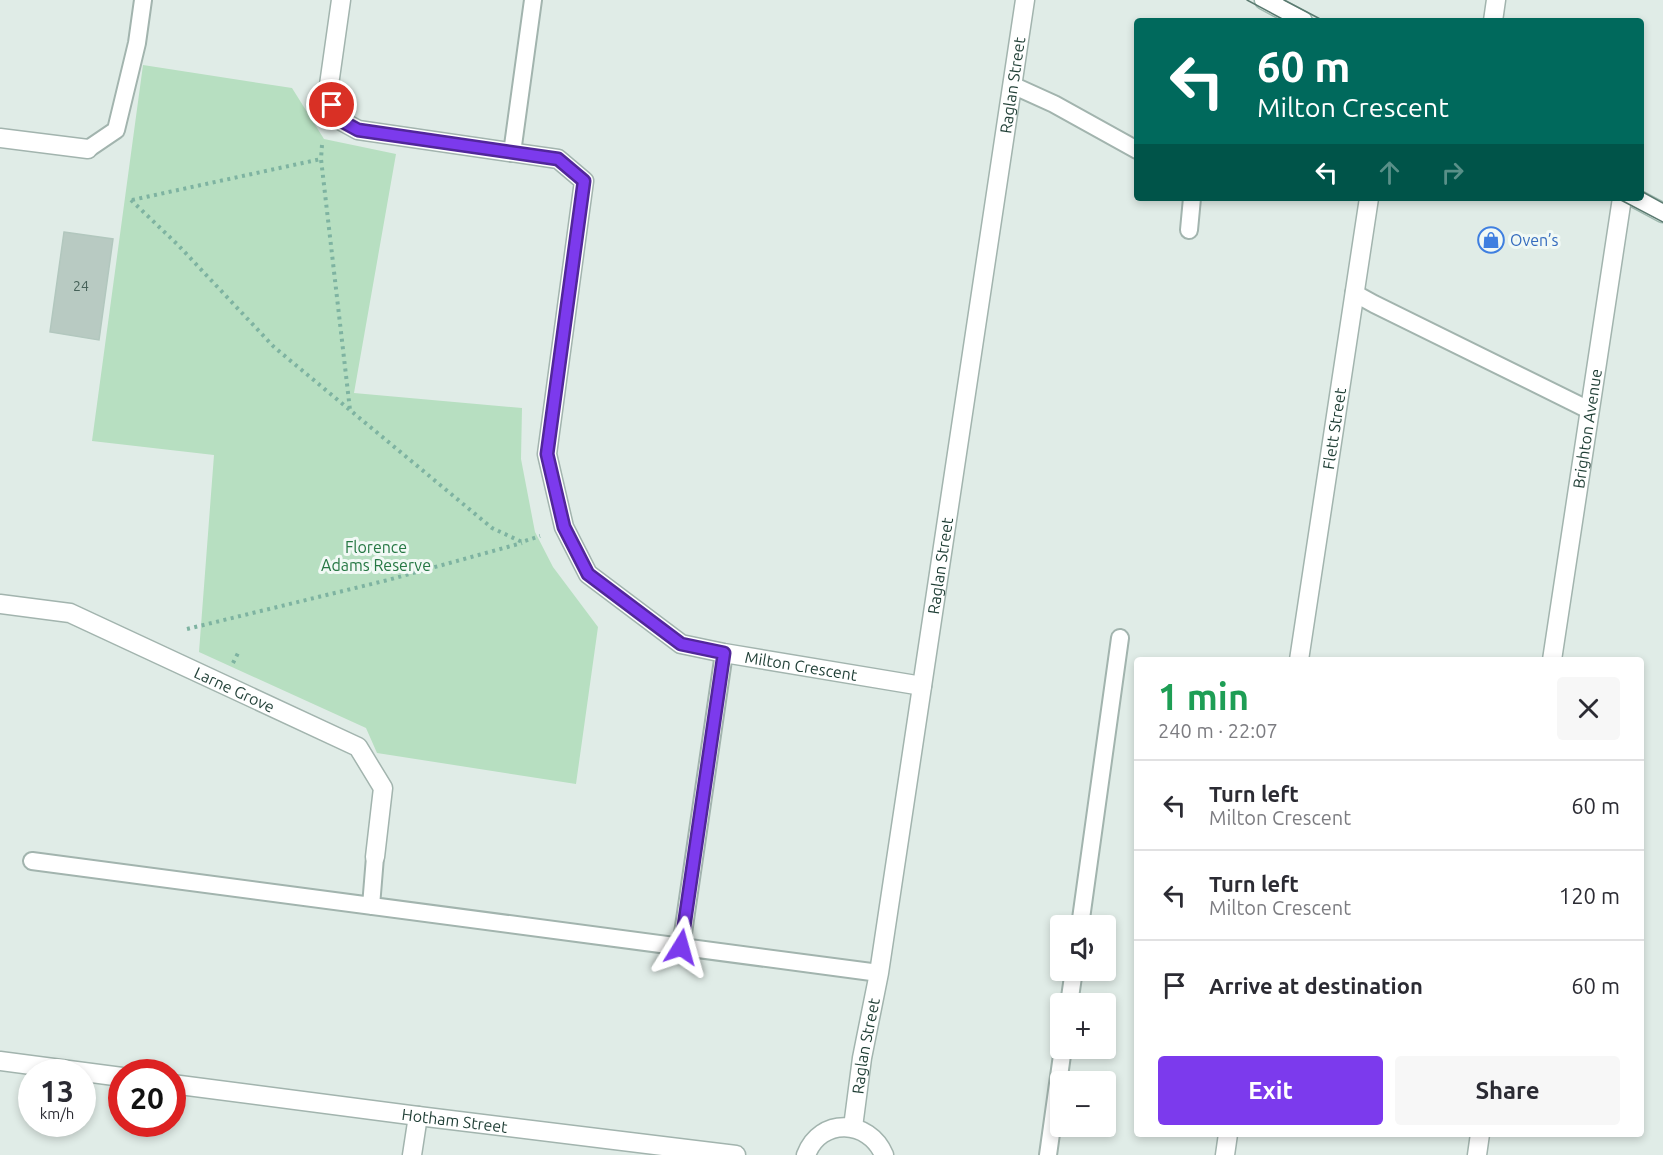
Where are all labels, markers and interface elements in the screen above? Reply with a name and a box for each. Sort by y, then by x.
street label: Raglan Street [996,35,1028,135]
icon: left [1158,42,1236,120]
text: 60 m [1257,43,1351,90]
pin [306,79,357,130]
icon: arrive [315,88,348,121]
text: Milton Crescent [1257,92,1449,122]
icon: left [1310,156,1343,189]
icon: ahead [1373,156,1406,189]
icon: right [1436,156,1469,189]
shop icon: Oven’s [1476,225,1506,255]
place label: Oven’s [1510,231,1558,249]
house number: 24 [73,278,89,294]
street label: Brighton Avenue [1569,368,1605,490]
street label: Flett Street [1319,386,1349,471]
street label: Raglan Street [924,516,956,615]
park label: Florence Adams Reserve [321,538,431,574]
street label: Milton Crescent [743,648,859,684]
street label: Larne Grove [191,663,278,716]
text: 1 min [1158,676,1249,717]
button: close [1557,677,1620,740]
text: 240 m · 22:07 [1158,719,1278,742]
text: Turn left [1209,781,1299,806]
icon: left [1158,789,1191,822]
text: 60 m [1571,793,1620,818]
text: Milton Crescent [1209,806,1351,829]
text: Turn left [1209,871,1299,896]
icon: left [1158,879,1191,912]
text: 120 m [1559,883,1620,908]
text: Milton Crescent [1209,896,1351,919]
position arrow [649,915,713,979]
map controls [1050,915,1116,1137]
button: sound [1050,915,1116,981]
icon: arrive [1158,969,1191,1002]
text: Arrive at destination [1209,973,1423,998]
text: 60 m [1571,973,1620,998]
button: + [1050,993,1116,1059]
street label: Raglan Street [848,996,883,1095]
button: Exit [1158,1056,1383,1125]
button: Share [1395,1056,1620,1125]
speed limit sign: 20 [108,1059,186,1137]
button: − [1050,1071,1116,1137]
text: 13 [40,1074,74,1108]
text: km/h [40,1105,74,1122]
street label: Hotham Street [401,1105,509,1136]

